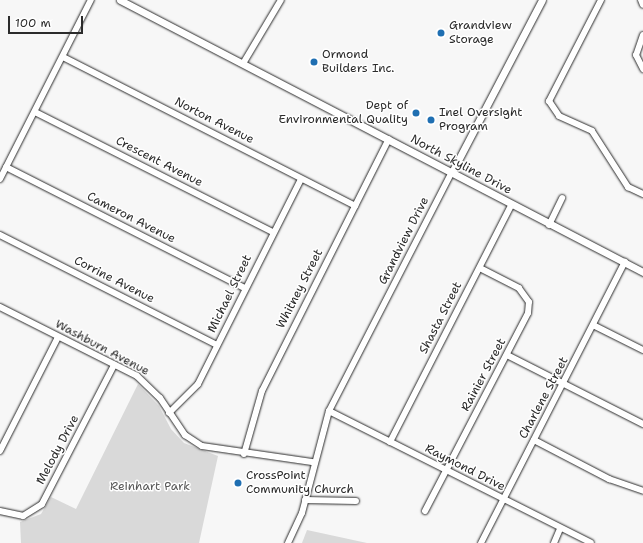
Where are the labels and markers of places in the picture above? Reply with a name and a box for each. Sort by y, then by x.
place label: Grandview Storage [449,19,512,47]
marker: Grandview Storage [436,28,446,38]
place label: Ormond Builders Inc. [322,48,394,76]
marker: Ormond Builders Inc. [309,57,319,67]
place label: Dept of Environmental Quality [278,99,408,127]
place label: Inel Oversight Program [439,106,523,134]
marker: Dept of Environmental Quality [411,108,421,118]
marker: Inel Oversight Program [426,115,436,125]
place label: CrossPoint Community Church [246,469,354,497]
marker: CrossPoint Community Church [233,478,243,488]

